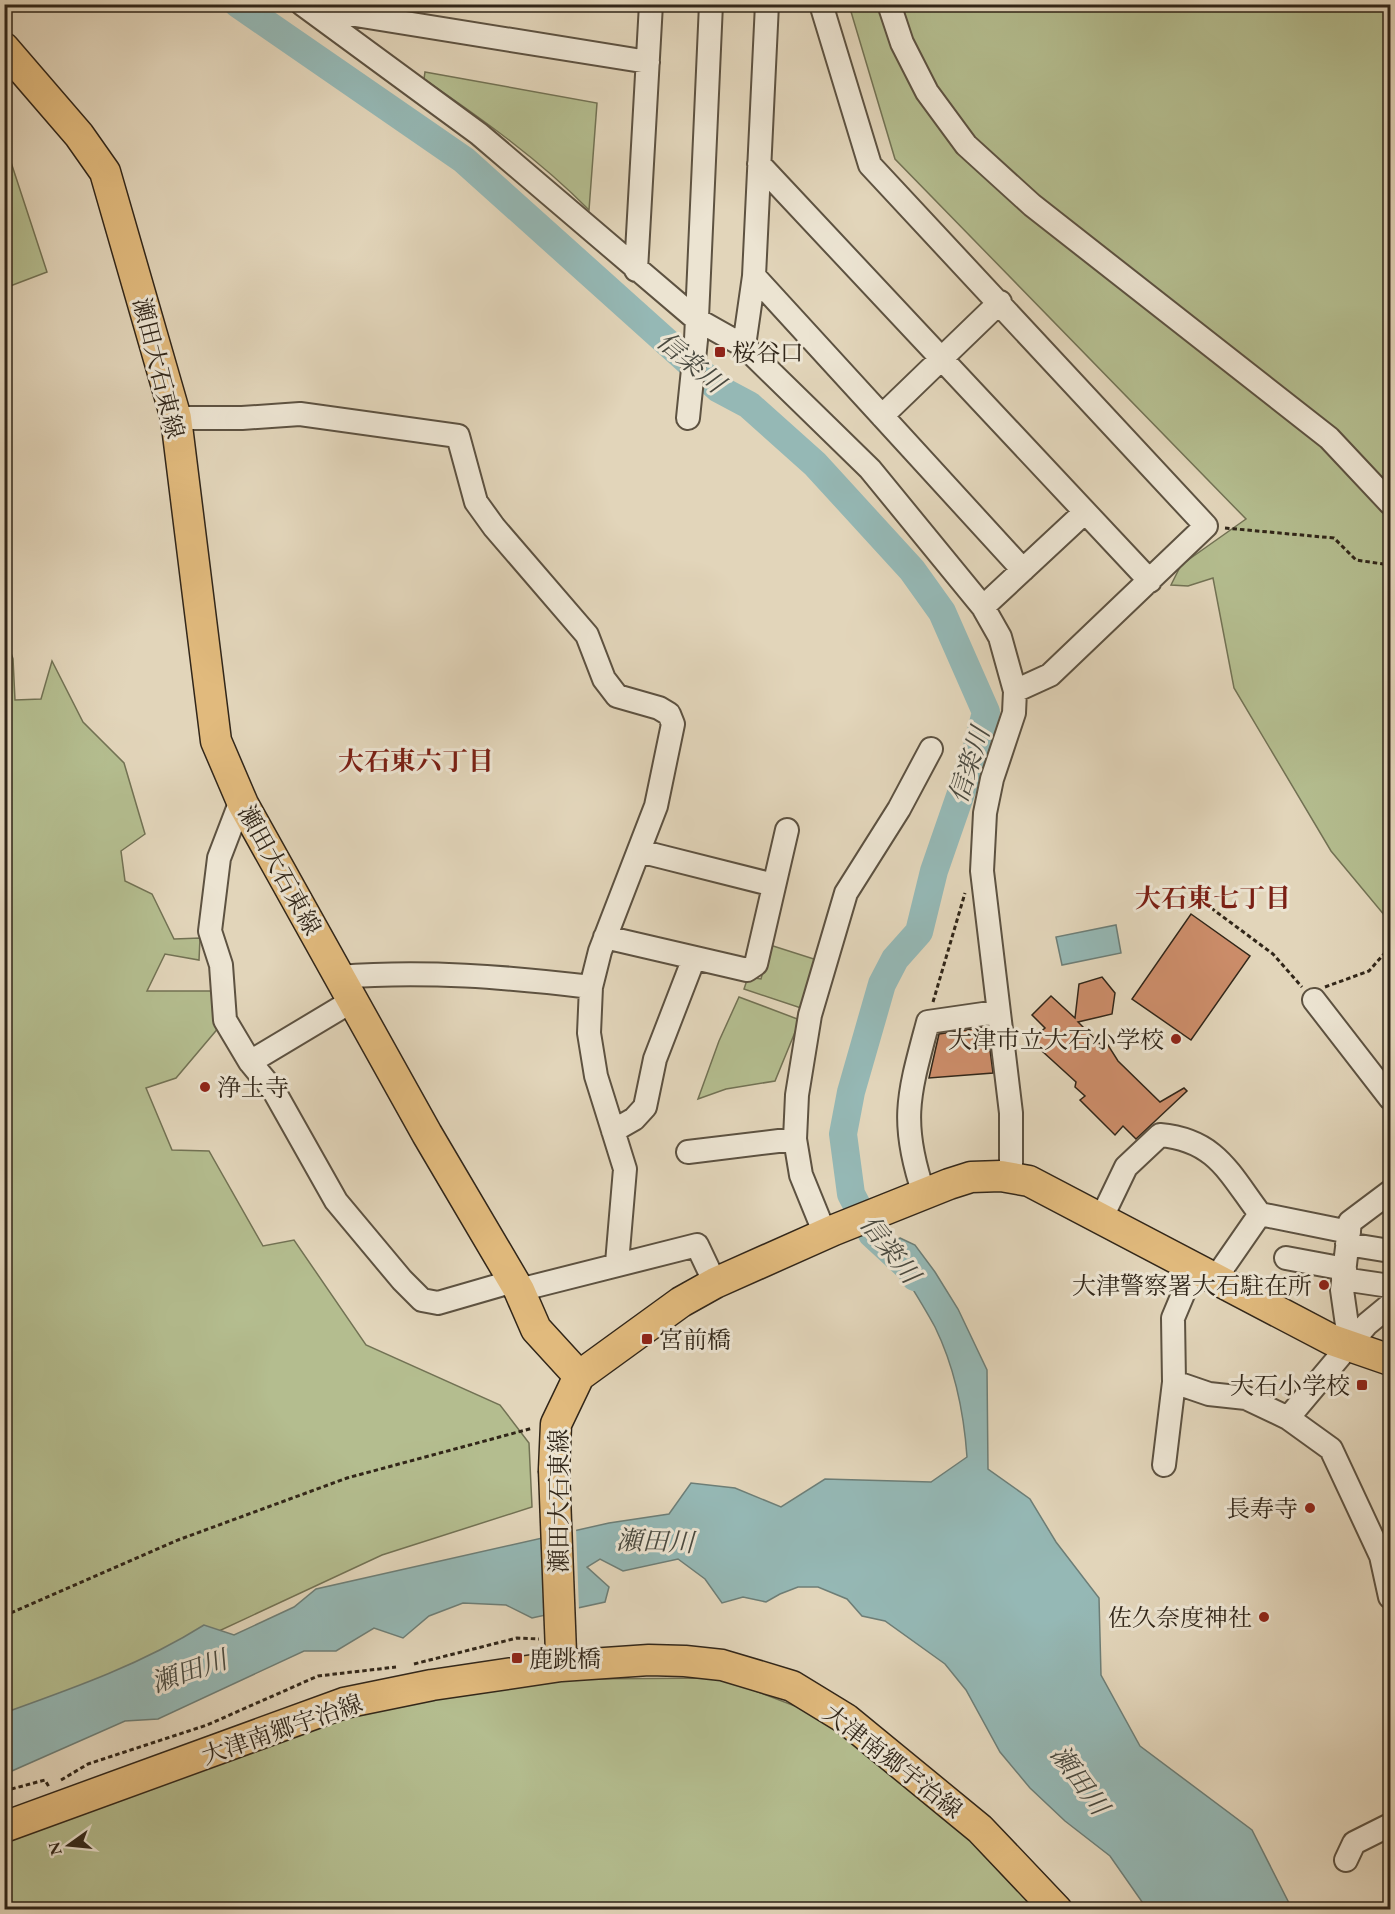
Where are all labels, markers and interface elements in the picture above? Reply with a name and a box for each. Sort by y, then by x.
street label: 瀬田大石東線 [127,294,191,442]
water label: 信楽川 [650,324,734,402]
place label: 桜谷口 [732,337,804,368]
marker: 桜谷口 [713,345,727,359]
water label: 信楽川 [941,720,998,807]
district label: 大石東六丁目 [338,744,494,778]
street label: 瀬田大石東線 [232,800,328,940]
district label: 大石東七丁目 [1135,881,1291,915]
place label: 大津市立大石小学校 [948,1024,1164,1055]
marker: 大津市立大石小学校 [1169,1032,1183,1046]
place label: 浄土寺 [217,1072,289,1103]
marker: 浄土寺 [198,1080,212,1094]
water label: 信楽川 [853,1208,929,1293]
place label: 大津警察署大石駐在所 [1072,1270,1312,1301]
marker: 大津警察署大石駐在所 [1317,1278,1331,1292]
place label: 宮前橋 [659,1324,731,1355]
marker: 宮前橋 [640,1332,654,1346]
place label: 大石小学校 [1230,1370,1350,1401]
marker: 大石小学校 [1355,1378,1369,1392]
street label: 瀬田大石東線 [543,1429,574,1573]
place label: 長寿寺 [1226,1493,1298,1524]
marker: 長寿寺 [1303,1501,1317,1515]
water label: 瀬田川 [615,1523,698,1559]
place label: 佐久奈度神社 [1108,1602,1252,1633]
marker: 佐久奈度神社 [1257,1610,1271,1624]
water label: 瀬田川 [147,1641,234,1700]
place label: 鹿跳橋 [529,1643,601,1674]
marker: 鹿跳橋 [510,1651,524,1665]
street label: 大津南郷宇治線 [198,1687,366,1771]
street label: 大津南郷宇治線 [817,1697,969,1825]
water label: 瀬田川 [1043,1738,1118,1824]
north arrow [39,1815,99,1875]
text: N [43,1840,67,1858]

